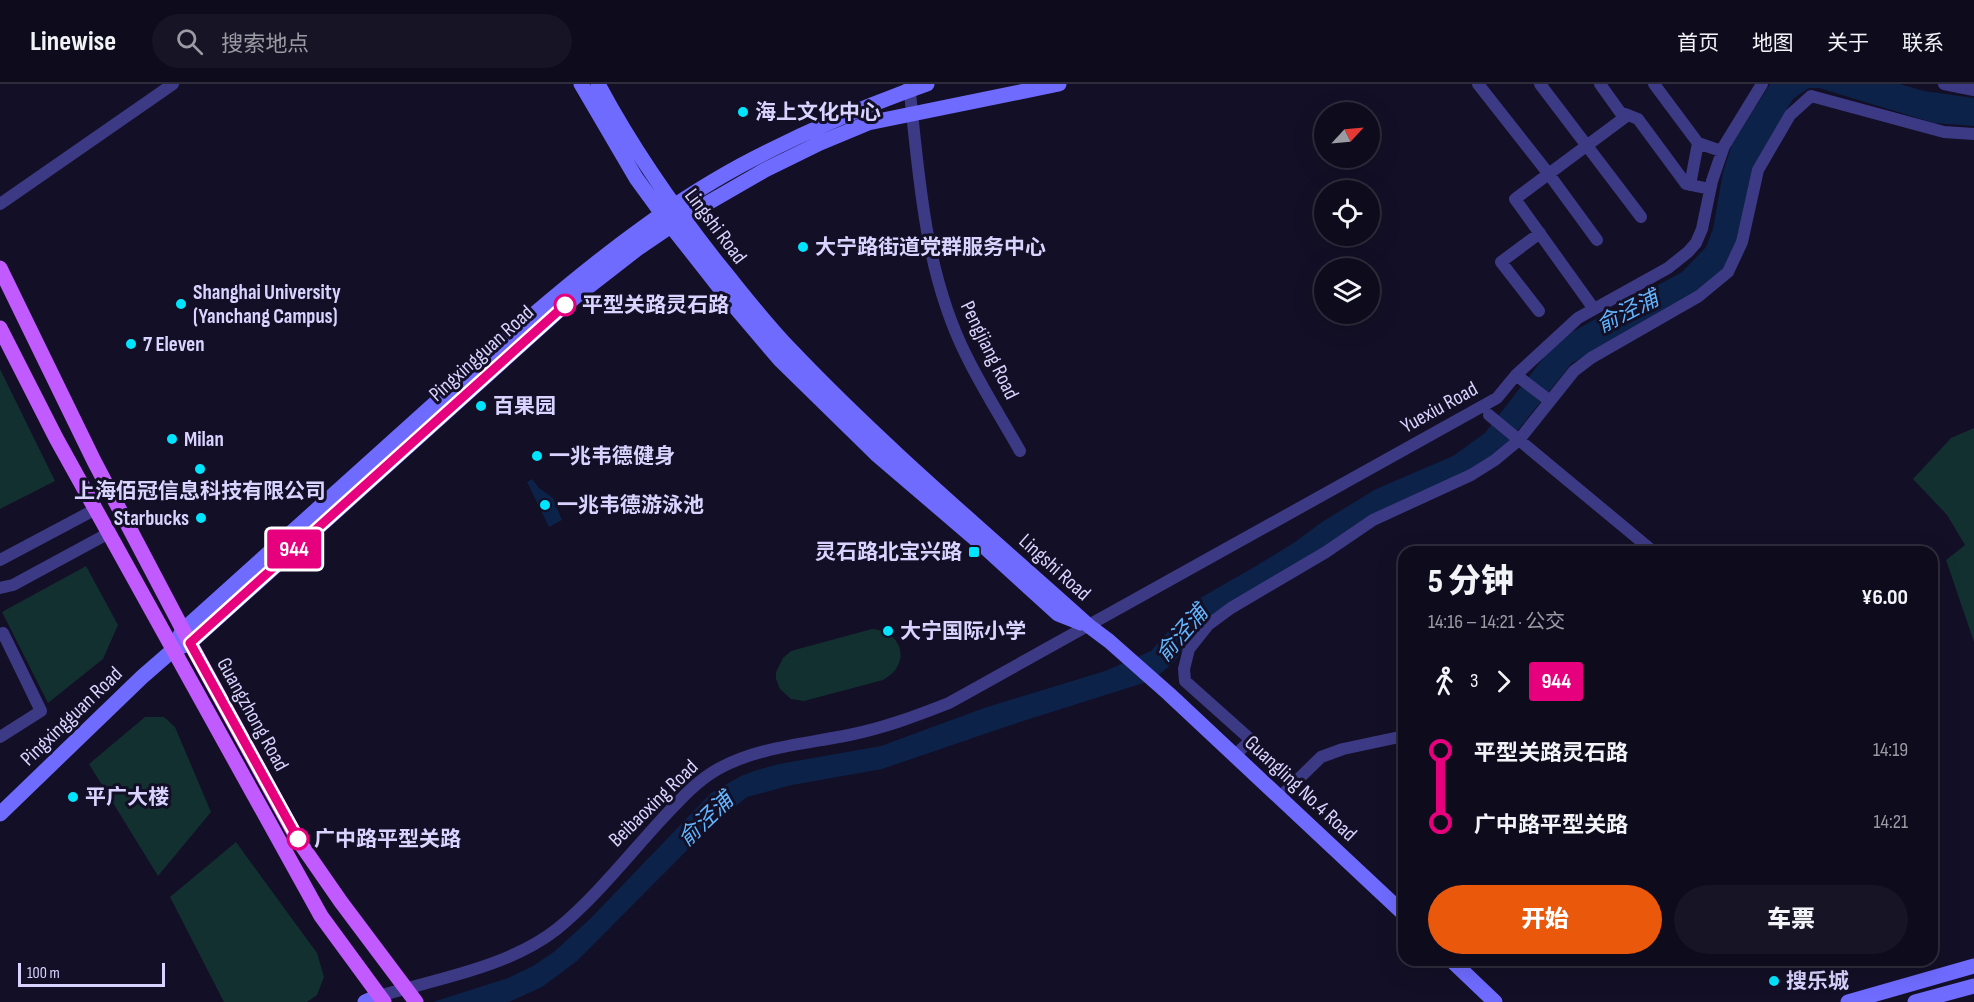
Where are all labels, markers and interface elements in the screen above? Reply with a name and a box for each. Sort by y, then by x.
search box [152,14,572,68]
text: Linewise [30,25,116,58]
icon: search [173,25,206,58]
text: 搜索地点 [221,31,309,58]
text: 首页 [1677,31,1719,56]
text: 地图 [1752,31,1794,56]
text: 关于 [1827,31,1869,56]
text: 联系 [1902,31,1944,56]
place label: 海上文化中心 [755,100,881,125]
north arrow [1314,102,1380,168]
map controls [1314,102,1380,324]
marker: 海上文化中心 [736,105,750,119]
button: locate [1314,180,1380,246]
street label: Lingshi Road [679,184,752,269]
place label: 大宁路街道党群服务中心 [815,235,1046,260]
marker: 大宁路街道党群服务中心 [796,240,810,254]
button: layers [1314,258,1380,324]
place label: Shanghai University (Yanchang Campus) [193,280,341,329]
water label: 俞泾浦 [1592,284,1666,339]
place label: 平型关路灵石路 [582,293,729,318]
marker: 平型关路灵石路 [554,294,576,316]
marker: Shanghai University (Yanchang Campus) [174,297,188,311]
street label: Pengjiang Road [955,297,1024,404]
street label: Pingxingguan Road [424,300,539,407]
place label: 7 Eleven [143,332,205,357]
marker: 7 Eleven [124,337,138,351]
street label: Yuexiu Road [1397,376,1482,439]
place label: 百果园 [493,394,556,419]
marker: 百果园 [474,399,488,413]
place label: Milan [184,427,224,452]
marker: Milan [165,432,179,446]
place label: 一兆韦德健身 [549,444,675,469]
marker: 一兆韦德健身 [530,449,544,463]
marker: 上海佰冠信息科技有限公司 [193,462,207,476]
place label: 上海佰冠信息科技有限公司 [74,479,326,504]
place label: 一兆韦德游泳池 [557,493,704,518]
marker: 一兆韦德游泳池 [538,498,552,512]
place label: Starbucks [114,506,189,531]
marker: Starbucks [194,511,208,525]
street label: Lingshi Road [1014,529,1096,606]
line badge: 944 [260,530,328,568]
text: 944 [279,537,309,562]
place label: 灵石路北宝兴路 [815,540,962,565]
marker: 灵石路北宝兴路 [967,545,981,559]
text: 5 分钟 [1428,562,1514,602]
text: ¥6.00 [1861,584,1908,611]
water label: 俞泾浦 [1150,598,1216,668]
text: 14:16 – 14:21 · 公交 [1428,610,1565,634]
place label: 大宁国际小学 [900,619,1026,644]
marker: 大宁国际小学 [881,624,895,638]
street label: Guangzhong Road [211,653,294,775]
street label: Pingxingguan Road [15,662,127,771]
icon: walk [1428,665,1461,698]
icon: forward [1487,665,1520,698]
text: 3 [1470,669,1478,693]
text: 944 [1541,669,1571,694]
street label: Guangling No.4 Road [1239,730,1362,847]
text: 14:19 [1873,738,1908,762]
text: 平型关路灵石路 [1474,740,1628,767]
street label: Beibaoxing Road [603,755,703,852]
place label: 平广大楼 [85,785,169,810]
water label: 俞泾浦 [673,785,741,853]
marker: 平广大楼 [66,790,80,804]
text: 14:21 [1874,810,1908,834]
text: 广中路平型关路 [1474,812,1628,839]
place label: 广中路平型关路 [314,827,461,852]
marker: 广中路平型关路 [287,828,309,850]
button: 开始 [1428,885,1662,954]
button: 车票 [1674,885,1908,954]
scale bar [18,960,165,988]
text: 100 m [27,964,60,983]
place label: 搜乐城 [1786,969,1849,994]
marker: 搜乐城 [1767,974,1781,988]

